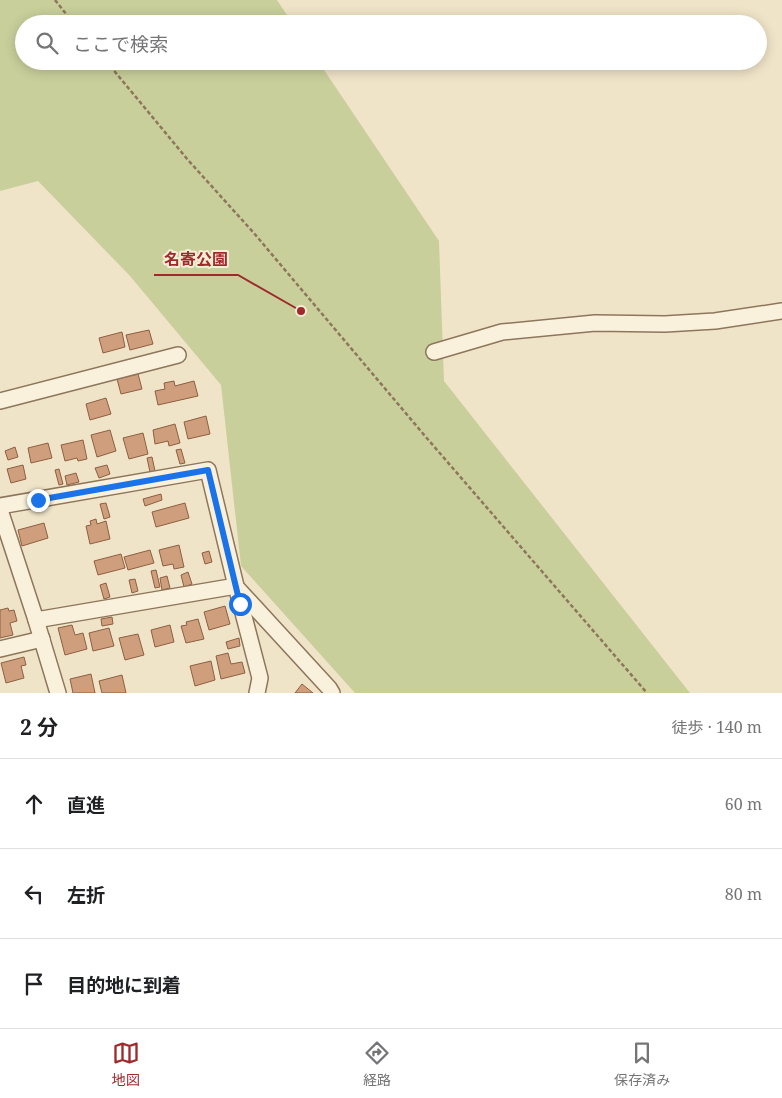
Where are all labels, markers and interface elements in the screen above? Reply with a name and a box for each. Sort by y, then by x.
search box [15,15,767,70]
icon: search [33,29,61,57]
text: ここで検索 [73,31,168,57]
callout: 名寄公園 [154,244,238,275]
text: 名寄公園 [164,248,228,270]
route end [27,489,50,512]
route start [229,593,252,616]
text: 2 分 [20,713,58,741]
text: 徒歩 · 140 m [672,716,762,738]
icon: ahead [20,790,48,818]
text: 直進 [67,792,105,818]
text: 60 m [725,793,762,815]
icon: left [20,880,48,908]
text: 左折 [67,882,105,908]
text: 80 m [725,883,762,905]
icon: arrive [20,970,48,998]
text: 目的地に到着 [67,972,181,998]
tab: 地図 [112,1039,140,1089]
tab: 経路 [363,1039,391,1089]
tab: 保存済み [614,1039,670,1089]

